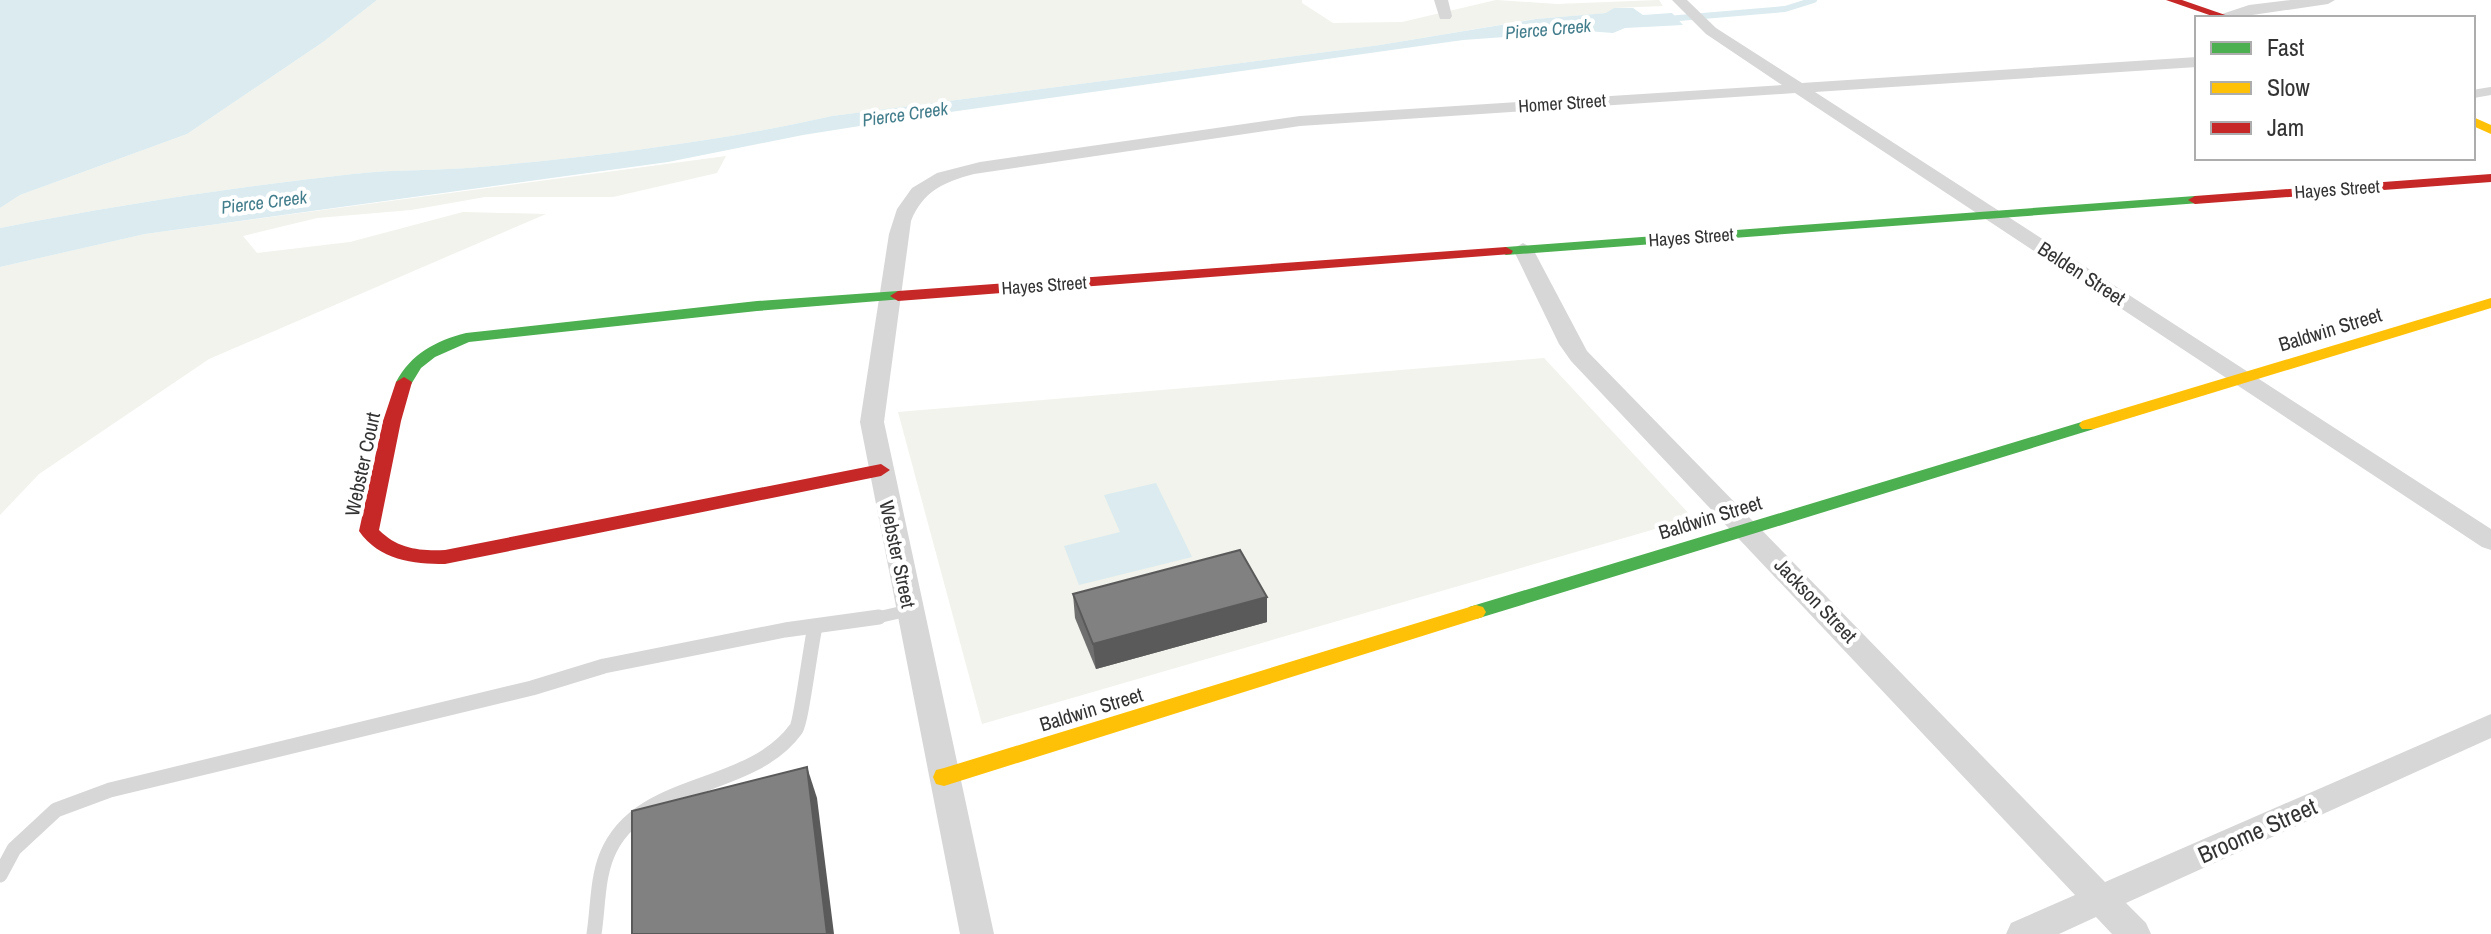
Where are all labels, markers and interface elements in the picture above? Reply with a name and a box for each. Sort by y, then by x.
water label: Pierce Creek [1504,13,1593,45]
legend [2195,16,2475,160]
text: Fast [2267,31,2305,63]
text: Slow [2267,71,2310,103]
street label: Homer Street [1517,87,1607,119]
water label: Pierce Creek [861,96,950,132]
text: Jam [2267,111,2304,143]
street label: Hayes Street [2294,174,2380,204]
water label: Pierce Creek [220,184,309,220]
street label: Hayes Street [1648,222,1734,252]
street label: Belden Street [2033,235,2131,312]
street label: Hayes Street [1001,270,1087,300]
street label: Baldwin Street [2275,300,2385,358]
street label: Webster Court [338,409,386,518]
street label: Baldwin Street [1655,488,1765,546]
street label: Webster Street [873,498,923,611]
street label: Jackson Street [1769,552,1864,649]
street label: Baldwin Street [1036,680,1146,738]
street label: Broome Street [2193,789,2322,870]

